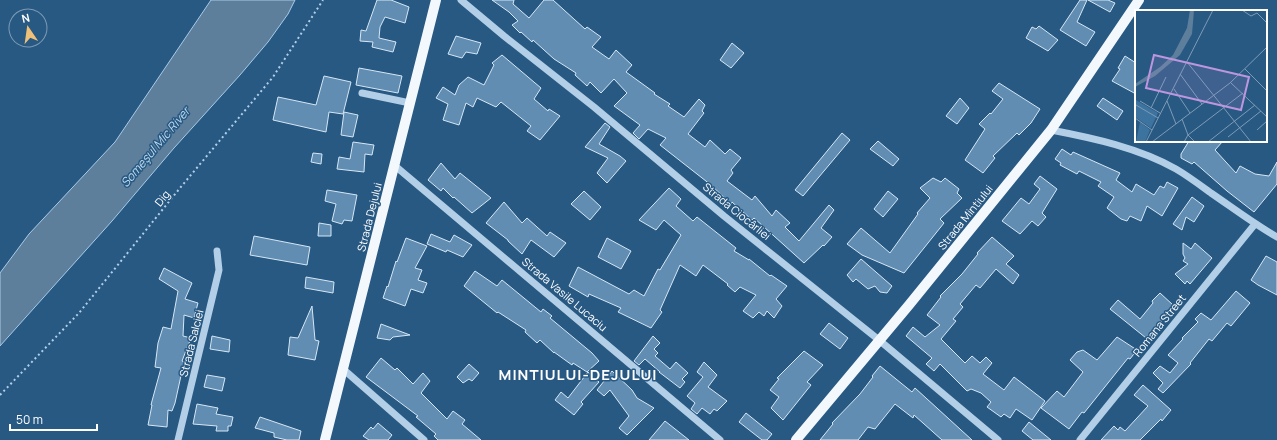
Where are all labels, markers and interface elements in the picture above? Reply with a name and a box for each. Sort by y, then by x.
north arrow [8,8,48,48]
text: N [20,10,31,26]
inset map [1135,10,1267,142]
water label: Someşul Mic River [116,102,195,191]
street label: Strada Ciocârliei [700,179,774,243]
street label: Strada Dejului [353,181,385,253]
street label: Strada Mintiului [934,181,996,253]
street label: Dig [151,187,173,209]
street label: Strada Vasile Lucaciu [519,254,611,334]
street label: Romana Street [1129,291,1189,359]
street label: Strada Salciei [175,308,207,378]
district label: MINTIULUI-DEJULUI [499,364,657,385]
scale bar [10,406,97,432]
text: 50 m [16,411,43,428]

